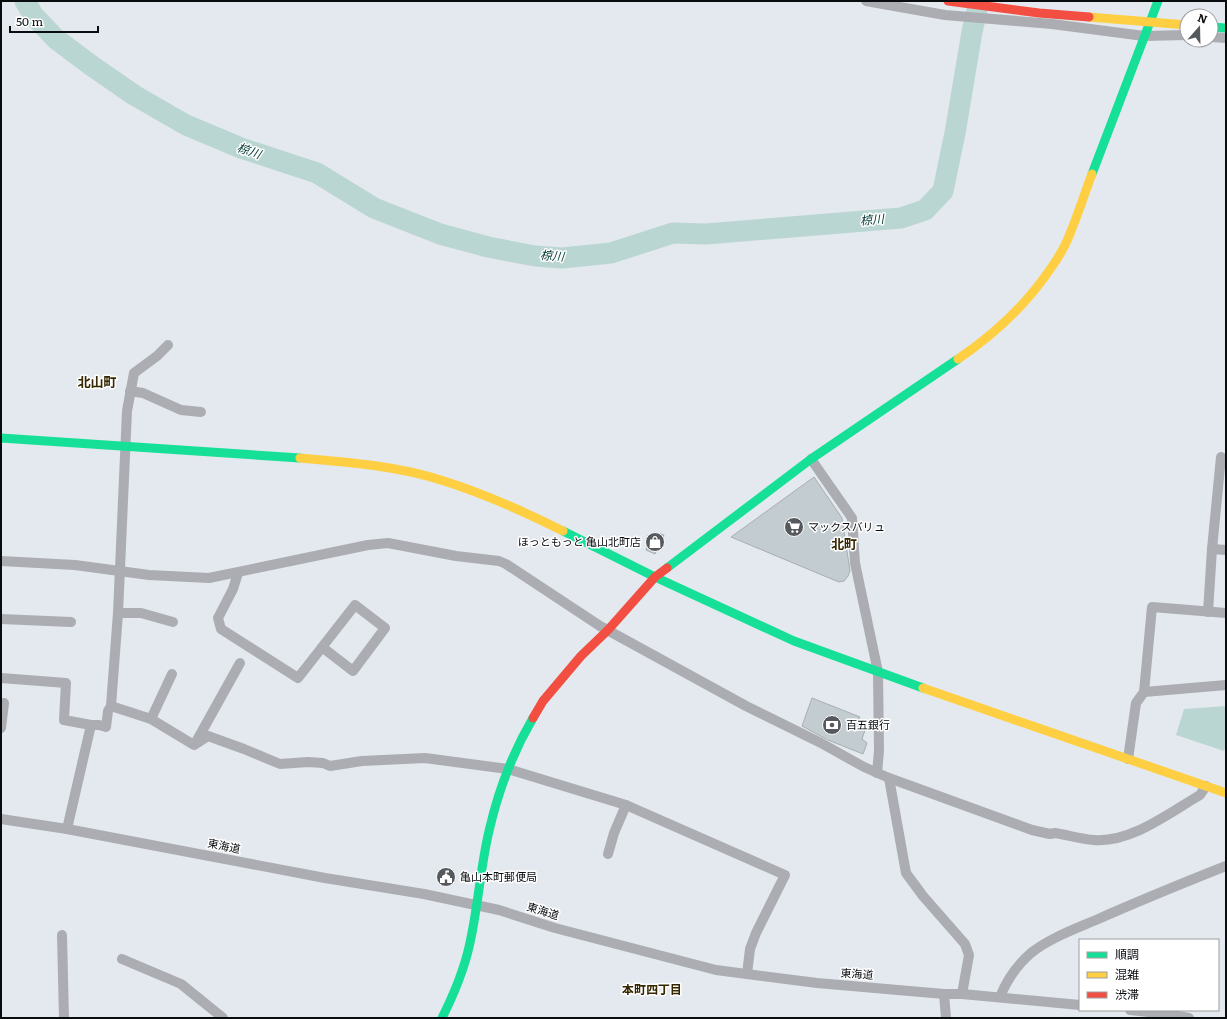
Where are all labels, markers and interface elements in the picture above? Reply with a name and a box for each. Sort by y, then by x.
scale bar [10,8,98,34]
north arrow [1179,8,1219,48]
text: N [1196,9,1210,27]
text: 50 m [16,12,43,30]
water label: 椋川 [235,137,266,163]
water label: 椋川 [859,209,887,229]
water label: 椋川 [539,245,567,265]
district label: 北山町 [77,372,117,391]
supermarket icon: マックスバリュ [783,516,805,538]
place label: マックスバリュ [808,518,885,534]
shop icon: ほっともっと 亀山北町店 [644,531,666,553]
place label: ほっともっと 亀山北町店 [518,533,641,549]
district label: 北町 [831,534,857,553]
bank icon: 百五銀行 [821,714,843,736]
place label: 百五銀行 [846,716,890,732]
street label: 東海道 [206,834,242,856]
public building icon: 亀山本町郵便局 [435,866,457,888]
place label: 亀山本町郵便局 [460,868,537,884]
street label: 東海道 [525,898,561,923]
legend [1079,939,1219,1011]
text: 順調 [1115,945,1139,963]
street label: 東海道 [840,964,874,982]
text: 混雑 [1115,965,1139,983]
district label: 本町四丁目 [622,980,682,998]
text: 渋滞 [1115,985,1139,1003]

